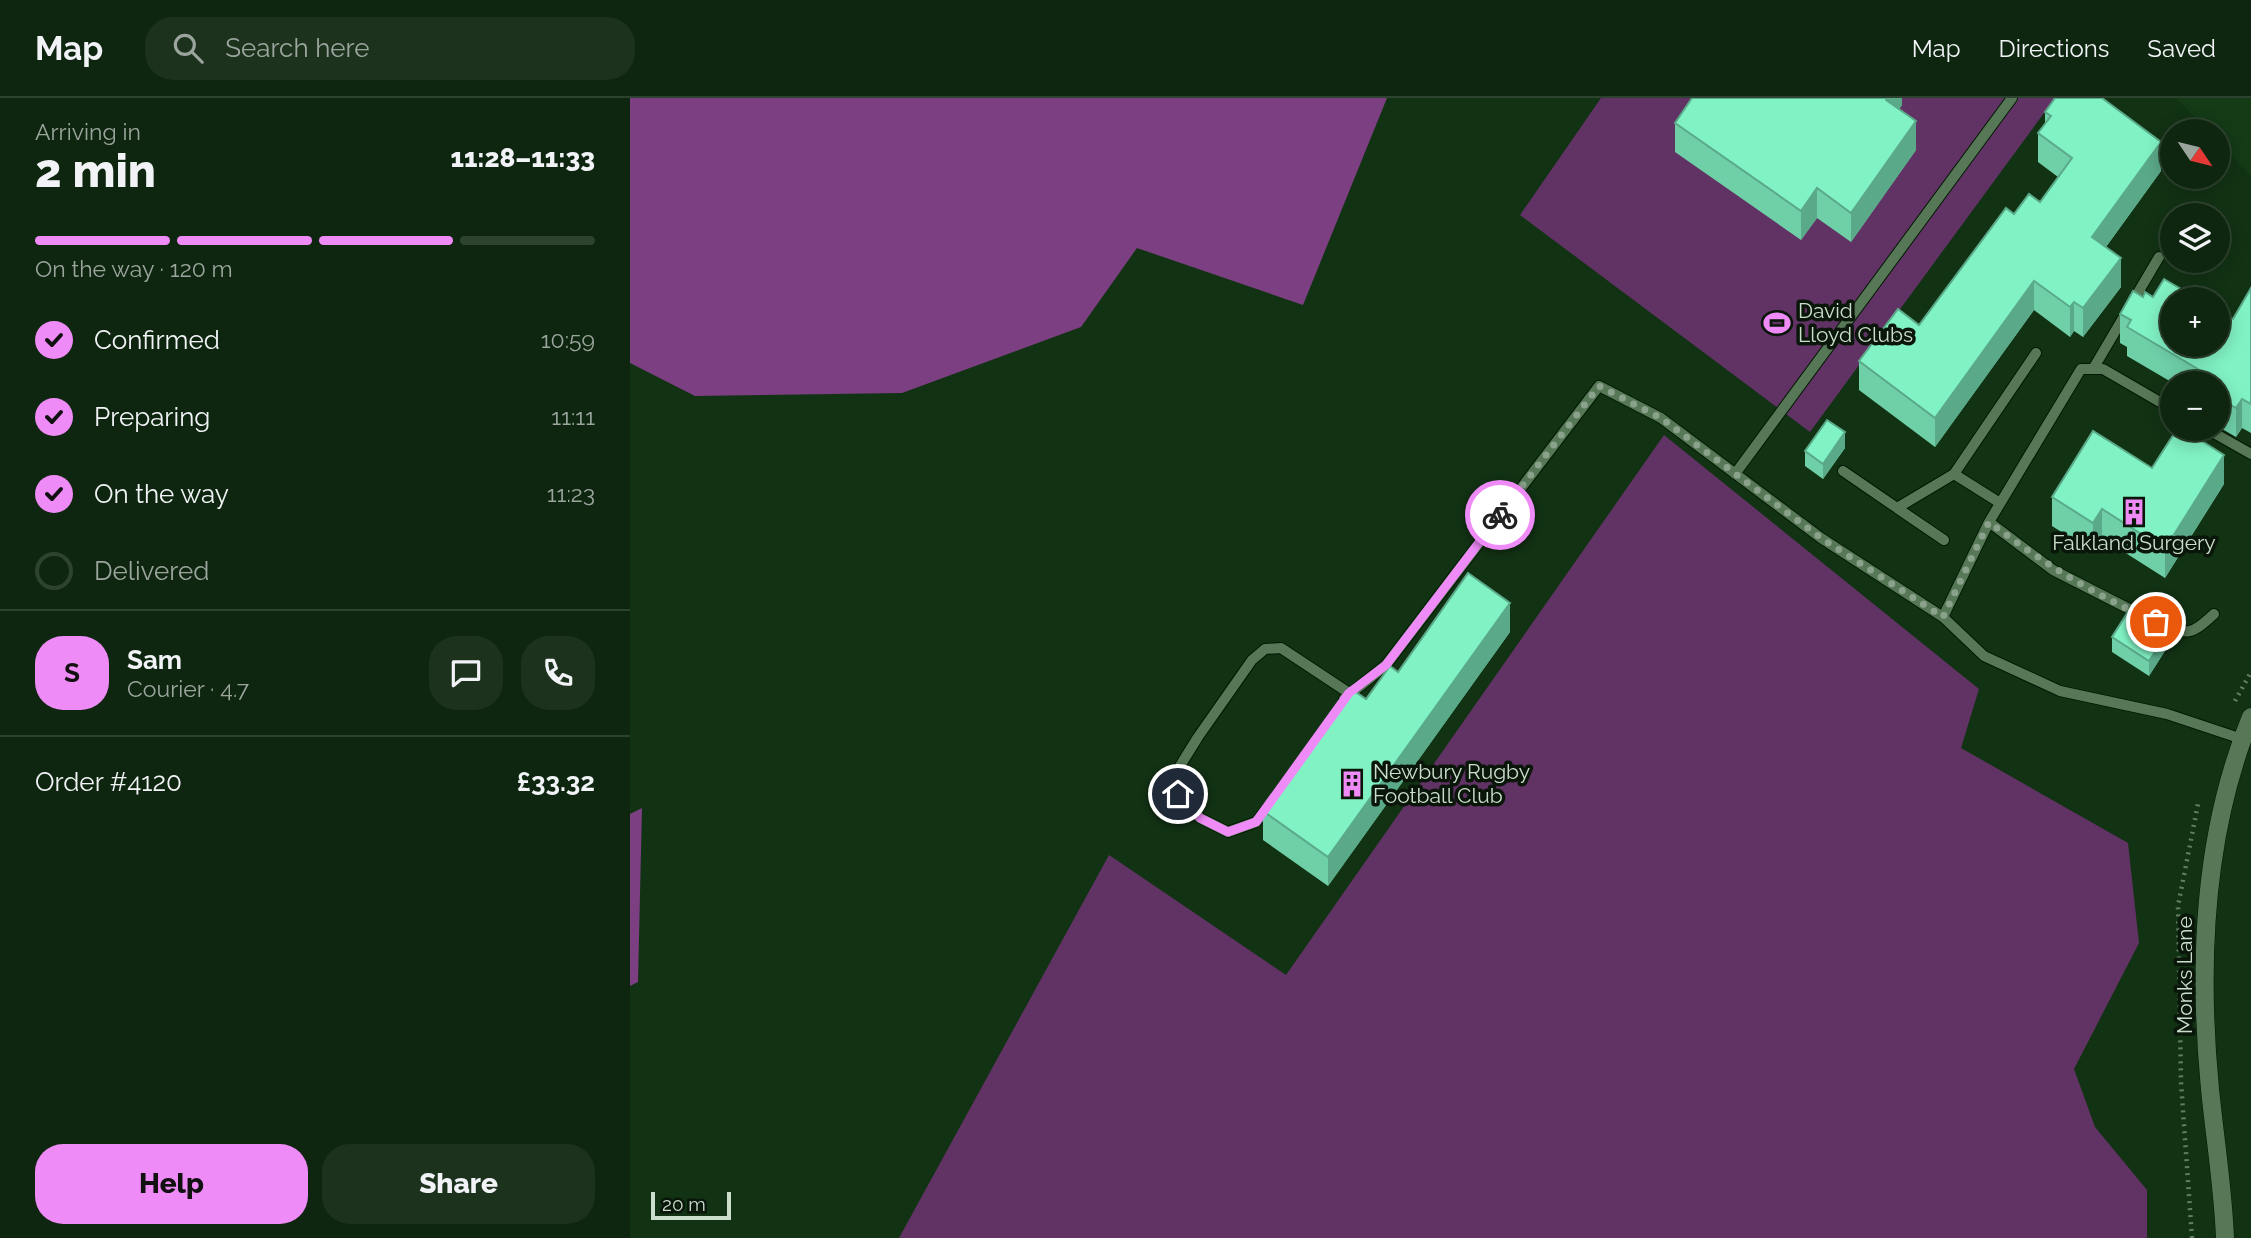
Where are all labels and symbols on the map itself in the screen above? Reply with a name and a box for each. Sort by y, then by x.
north arrow [2160,119,2230,189]
place label: David Lloyd Clubs [1798,298,1913,347]
sports icon: David Lloyd Clubs [1762,308,1792,338]
courier [1465,480,1535,550]
building icon: Falkland Surgery [2119,497,2149,527]
place label: Falkland Surgery [2052,530,2216,555]
pin [2126,592,2186,652]
place label: Newbury Rugby Football Club [1373,759,1530,808]
pin [1148,764,1208,824]
building icon: Newbury Rugby Football Club [1337,769,1367,799]
street label: Monks Lane [2172,916,2197,1034]
scale bar [651,1189,732,1221]

